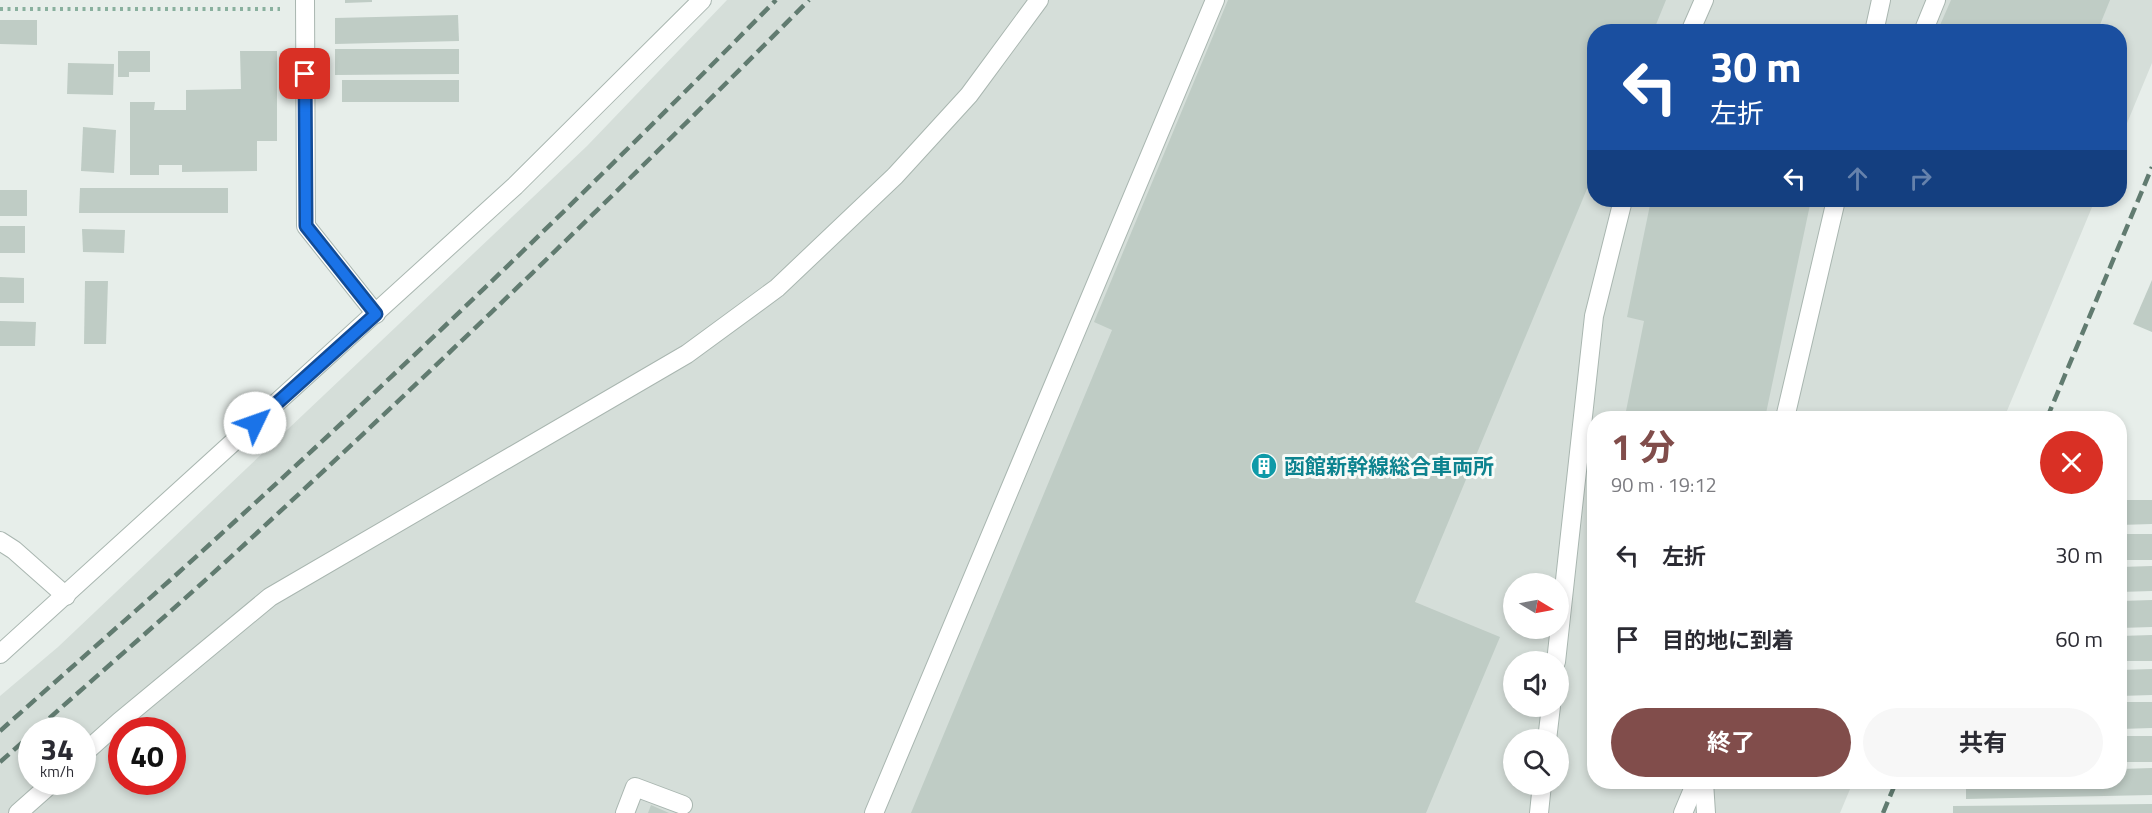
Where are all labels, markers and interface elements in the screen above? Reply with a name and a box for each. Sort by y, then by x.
text: 30 m [1710,34,1802,98]
pin [279,48,330,99]
icon: left [1611,48,1689,126]
icon: arrive [288,57,321,90]
text: 左折 [1710,92,1764,133]
icon: left [1778,162,1811,195]
icon: ahead [1841,162,1874,195]
icon: right [1904,162,1937,195]
position arrow [223,391,287,455]
text: 1 分 [1611,419,1675,474]
button: close [2040,431,2103,494]
place label: 函館新幹線総合車両所 [1284,450,1494,482]
building icon: 函館新幹線総合車両所 [1249,451,1279,481]
text: 90 m · 19:12 [1611,469,1717,500]
text: 30 m [2055,538,2103,572]
icon: left [1611,539,1644,572]
text: 左折 [1662,539,1706,573]
north arrow [1503,573,1569,639]
map controls [1503,573,1569,795]
text: 60 m [2055,622,2103,656]
icon: arrive [1611,623,1644,656]
text: 目的地に到着 [1662,623,1794,657]
button: sound [1503,651,1569,717]
button: 終了 [1611,708,1851,777]
button: 共有 [1863,708,2103,777]
speed limit sign: 40 [108,717,186,795]
text: 34 [40,726,74,772]
button: search [1503,729,1569,795]
text: km/h [40,760,74,783]

